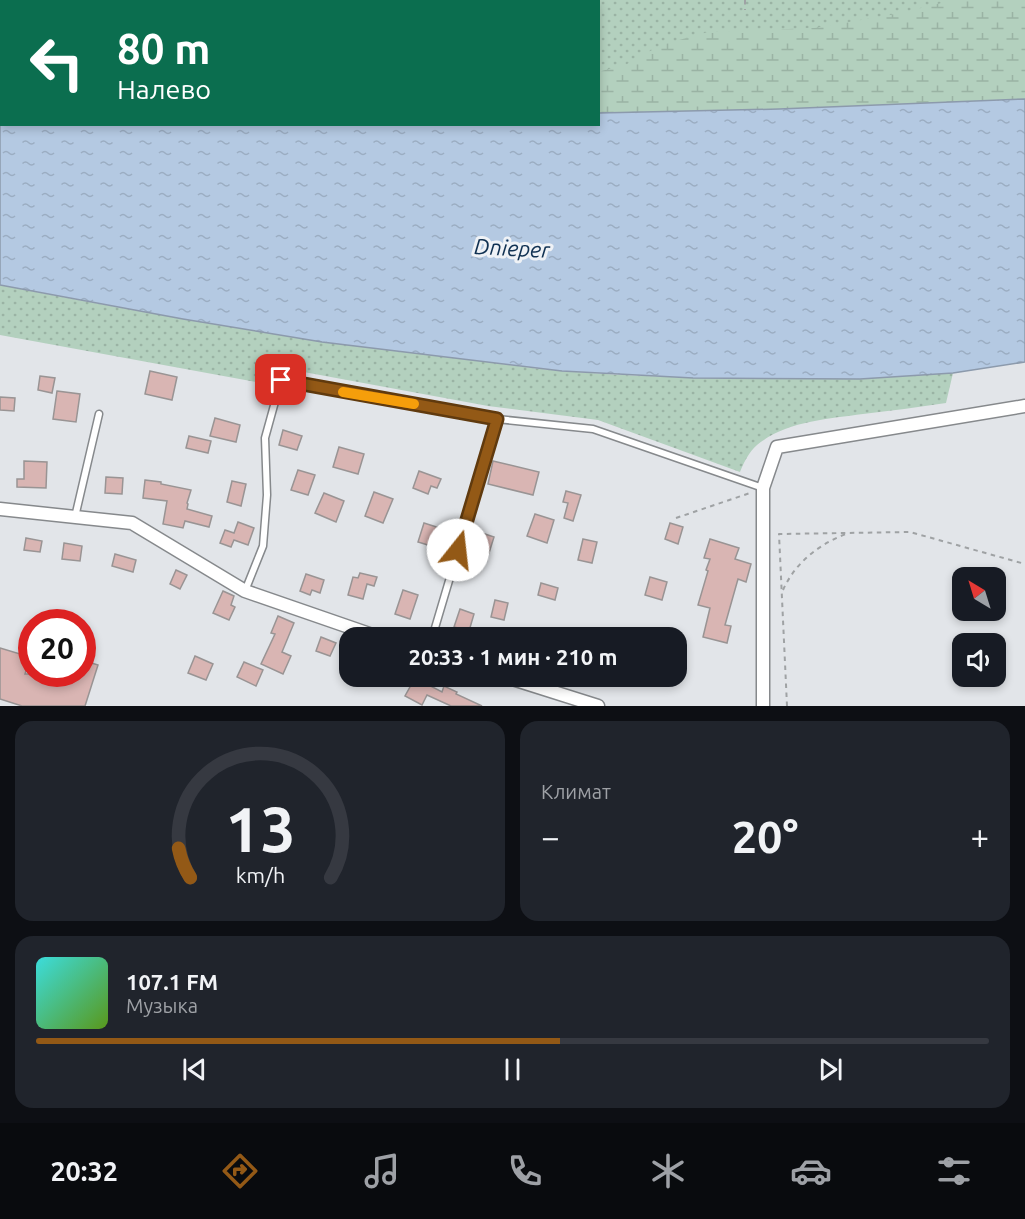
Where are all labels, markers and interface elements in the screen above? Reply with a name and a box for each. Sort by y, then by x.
icon: left [18,24,96,102]
text: 80 m [117,25,211,72]
text: Налево [117,74,211,104]
water label: Dnieper [474,233,551,262]
pin [255,354,306,405]
icon: arrive [264,363,297,396]
position arrow [426,518,490,582]
north arrow [952,567,1006,621]
map controls [952,567,1006,687]
speed limit sign: 20 [18,609,96,687]
button: sound [952,633,1006,687]
text: 20:33 · 1 мин · 210 m [409,644,617,669]
text: Климат [541,780,611,803]
text: 13 [225,794,295,864]
text: 20° [732,811,798,862]
text: − [541,818,560,855]
text: + [970,818,989,855]
text: km/h [235,863,285,887]
text: 107.1 FM [126,969,218,994]
text: Музыка [126,994,198,1017]
icon: previous [178,1053,211,1086]
icon: pause [496,1053,529,1086]
icon: next [814,1053,847,1086]
icon: directions [219,1150,261,1192]
icon: music [361,1150,403,1192]
icon: phone [504,1150,546,1192]
icon: climate [647,1150,689,1192]
icon: car [790,1150,832,1192]
icon: filters [933,1150,975,1192]
text: 20:32 [50,1156,118,1186]

